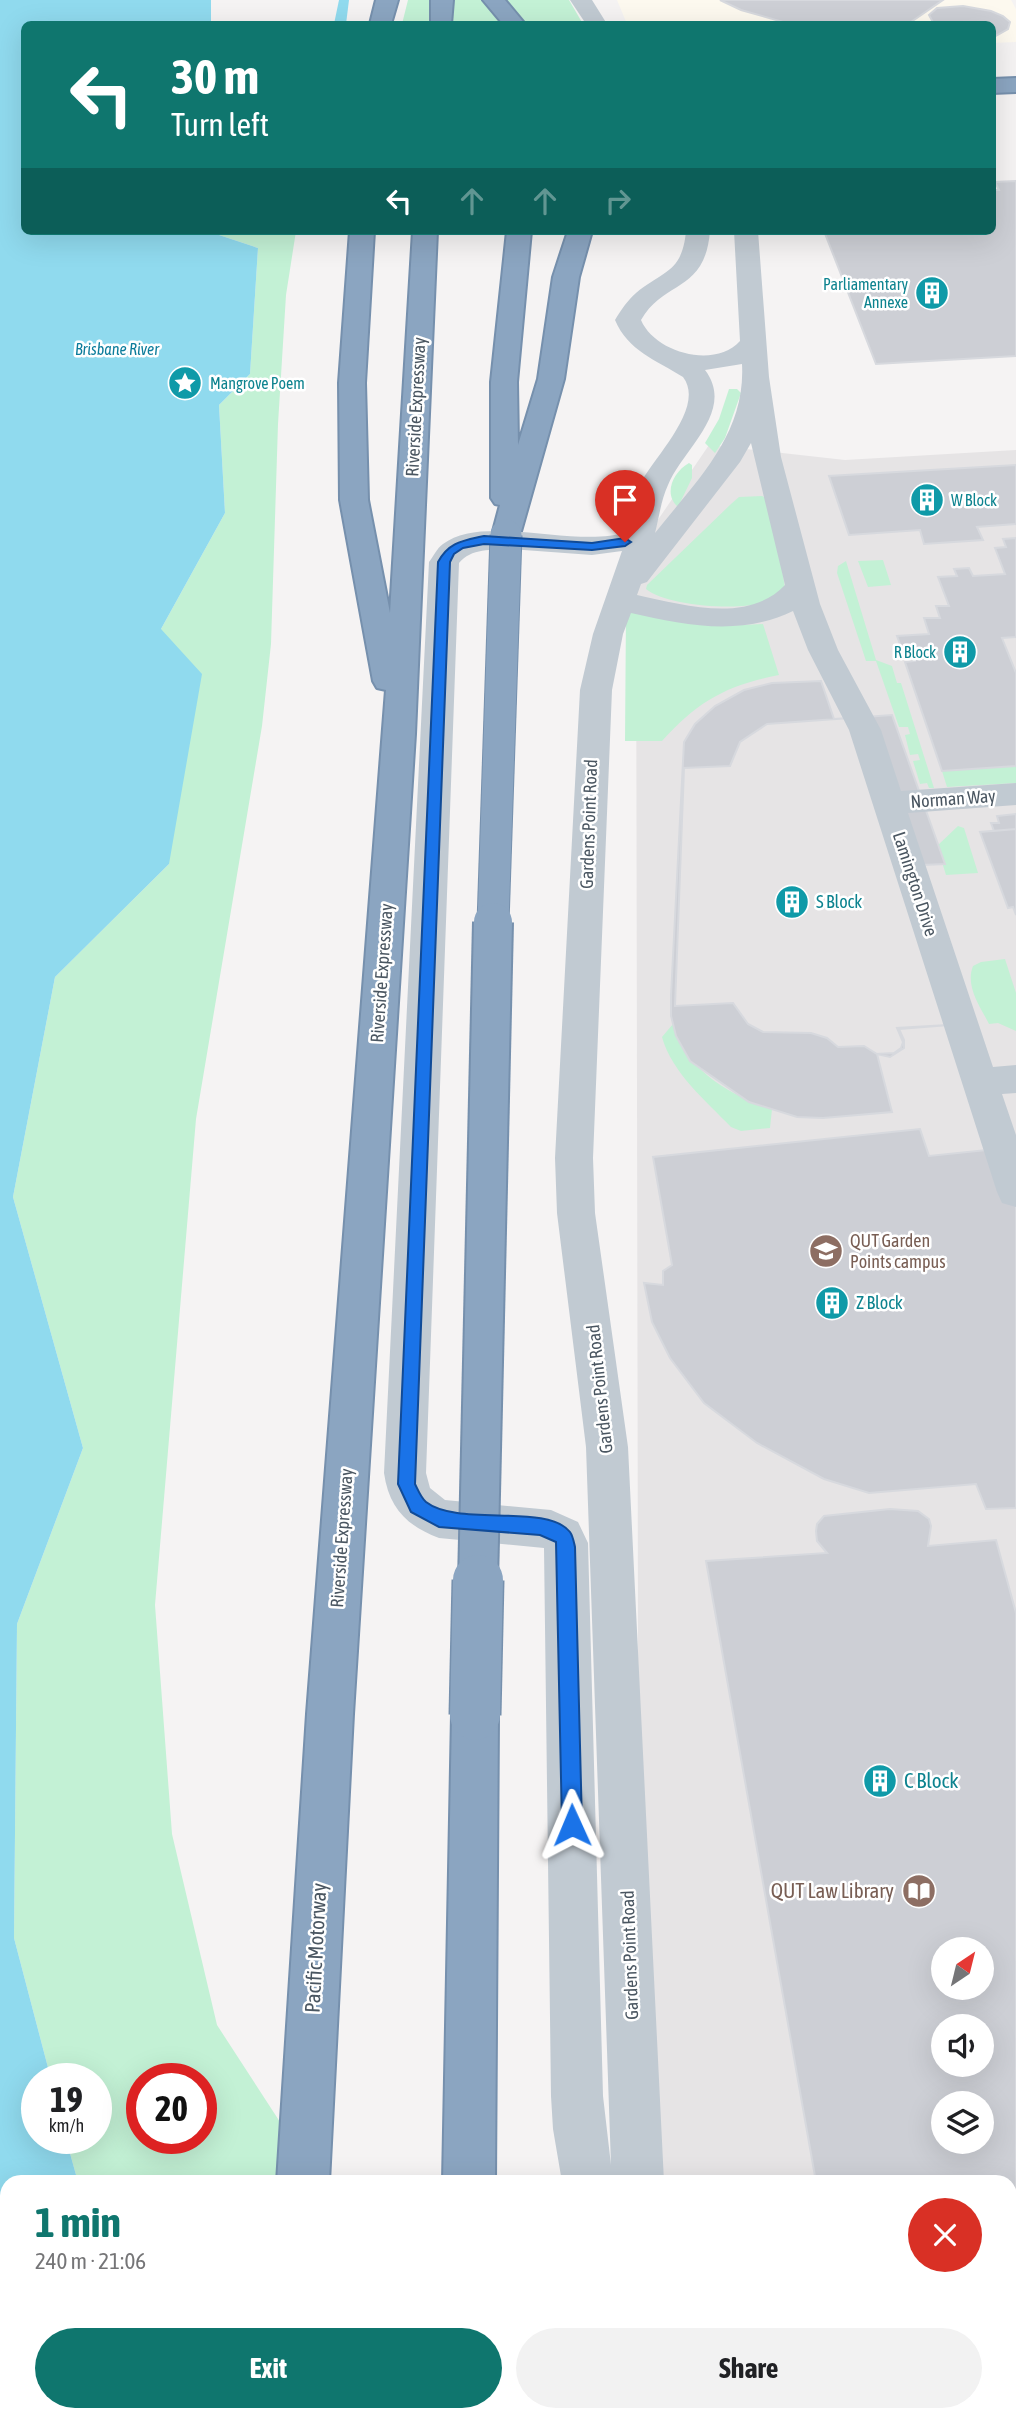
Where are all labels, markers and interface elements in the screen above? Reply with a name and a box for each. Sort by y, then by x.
text: 30 m [171,48,259,104]
icon: left [56,49,147,140]
text: Turn left [171,106,269,143]
icon: left [380,182,418,220]
icon: ahead [453,182,491,220]
icon: ahead [526,182,564,220]
icon: right [599,182,637,220]
building icon: Parliamentary Annexe [913,274,951,312]
place label: Parliamentary Annexe [823,275,908,311]
street label: Riverside Expressway [401,337,430,477]
water label: Brisbane River [75,340,160,358]
place icon: Mangrove Poem [166,364,204,402]
place label: Mangrove Poem [210,374,305,393]
pin [595,470,655,542]
icon: arrive [606,481,644,519]
building icon: W Block [908,481,946,519]
place label: W Block [951,491,997,509]
building icon: R Block [941,633,979,671]
place label: R Block [894,643,936,661]
street label: Gardens Point Road [576,759,601,889]
street label: Norman Way [910,785,996,812]
street label: Lamington Drive [889,829,942,939]
building icon: S Block [773,883,811,921]
place label: S Block [816,891,862,912]
street label: Riverside Expressway [366,903,397,1043]
place label: QUT Garden Points campus [850,1230,946,1272]
school or university icon: QUT Garden Points campus [807,1232,845,1270]
building icon: Z Block [813,1284,851,1322]
place label: Z Block [856,1292,903,1313]
street label: Gardens Point Road [582,1324,617,1455]
street label: Riverside Expressway [326,1468,357,1608]
building icon: C Block [861,1762,899,1800]
place label: C Block [904,1768,959,1792]
position arrow [535,1788,609,1862]
library icon: QUT Law Library [900,1872,938,1910]
place label: QUT Law Library [771,1878,894,1902]
street label: Pacific Motorway [300,1882,330,2014]
street label: Gardens Point Road [617,1890,642,2020]
north arrow [931,1937,994,2000]
map controls [931,1937,994,2154]
button: sound [931,2014,994,2077]
speed limit sign: 20 [126,2063,217,2154]
text: 19 [50,2079,83,2119]
button: layers [931,2091,994,2154]
text: km/h [49,2115,84,2136]
text: 1 min [35,2198,121,2246]
button: close [908,2198,982,2272]
text: 240 m · 21:06 [35,2248,146,2274]
button: Exit [35,2328,502,2408]
button: Share [516,2328,982,2408]

